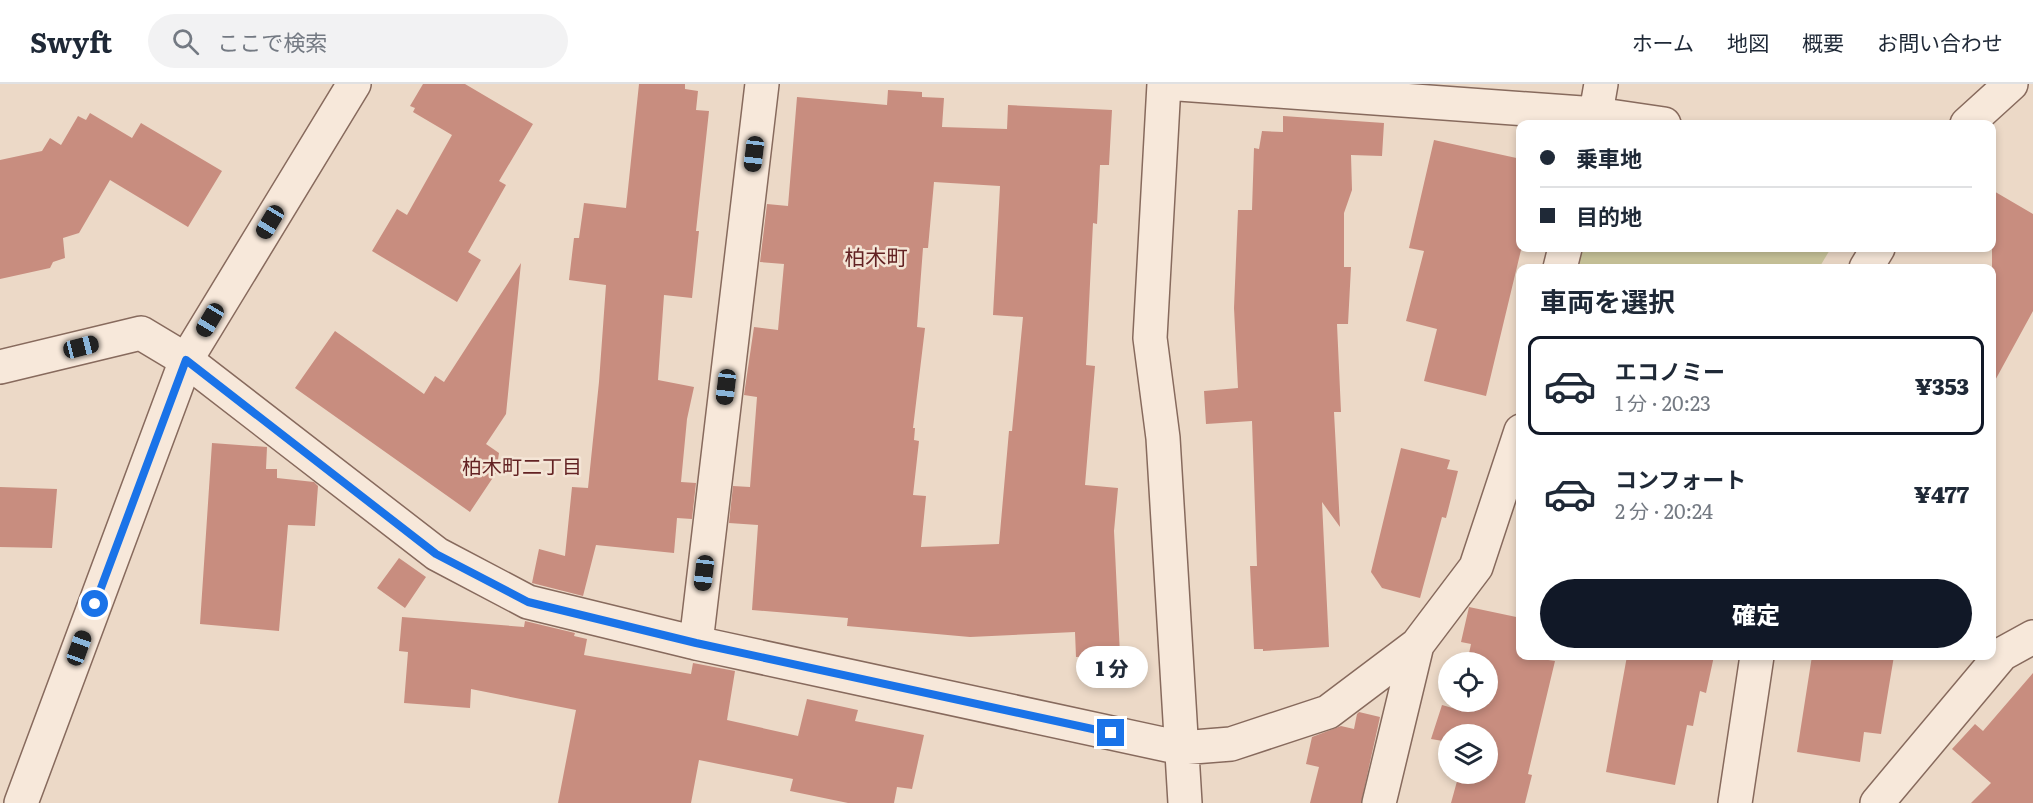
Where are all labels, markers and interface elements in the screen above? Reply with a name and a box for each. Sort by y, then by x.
search box [148,14,568,68]
text: Swyft [30,20,112,62]
icon: search [169,25,202,58]
text: ここで検索 [217,25,327,58]
text: ホーム [1632,26,1694,57]
text: 地図 [1727,26,1769,57]
text: 概要 [1802,26,1844,57]
text: お問い合わせ [1877,26,2003,57]
car [743,135,765,173]
text: 乗車地 [1576,141,1642,174]
text: 目的地 [1576,199,1642,232]
car [253,202,287,242]
district label: 柏木町 [845,240,908,271]
text: 車両を選択 [1540,280,1675,320]
car [193,300,227,340]
car [61,334,101,360]
text: エコノミー [1615,354,1725,387]
icon: car [1543,359,1597,413]
car [715,368,737,406]
text: ¥353 [1915,369,1969,402]
text: 1 分 · 20:23 [1615,387,1711,417]
district label: 柏木町二丁目 [462,450,582,480]
text: コンフォート [1615,462,1746,495]
icon: car [1543,467,1597,521]
text: ¥477 [1914,477,1969,510]
text: 2 分 · 20:24 [1615,495,1713,525]
car [693,554,715,592]
button: 確定 [1540,579,1972,648]
route start [81,590,108,617]
car [64,628,94,668]
callout: 1 分 [1075,646,1147,688]
text: 1 分 [1096,652,1128,682]
map controls [1438,652,1498,784]
button: locate [1438,652,1498,712]
route end [1097,719,1124,746]
button: layers [1438,724,1498,784]

